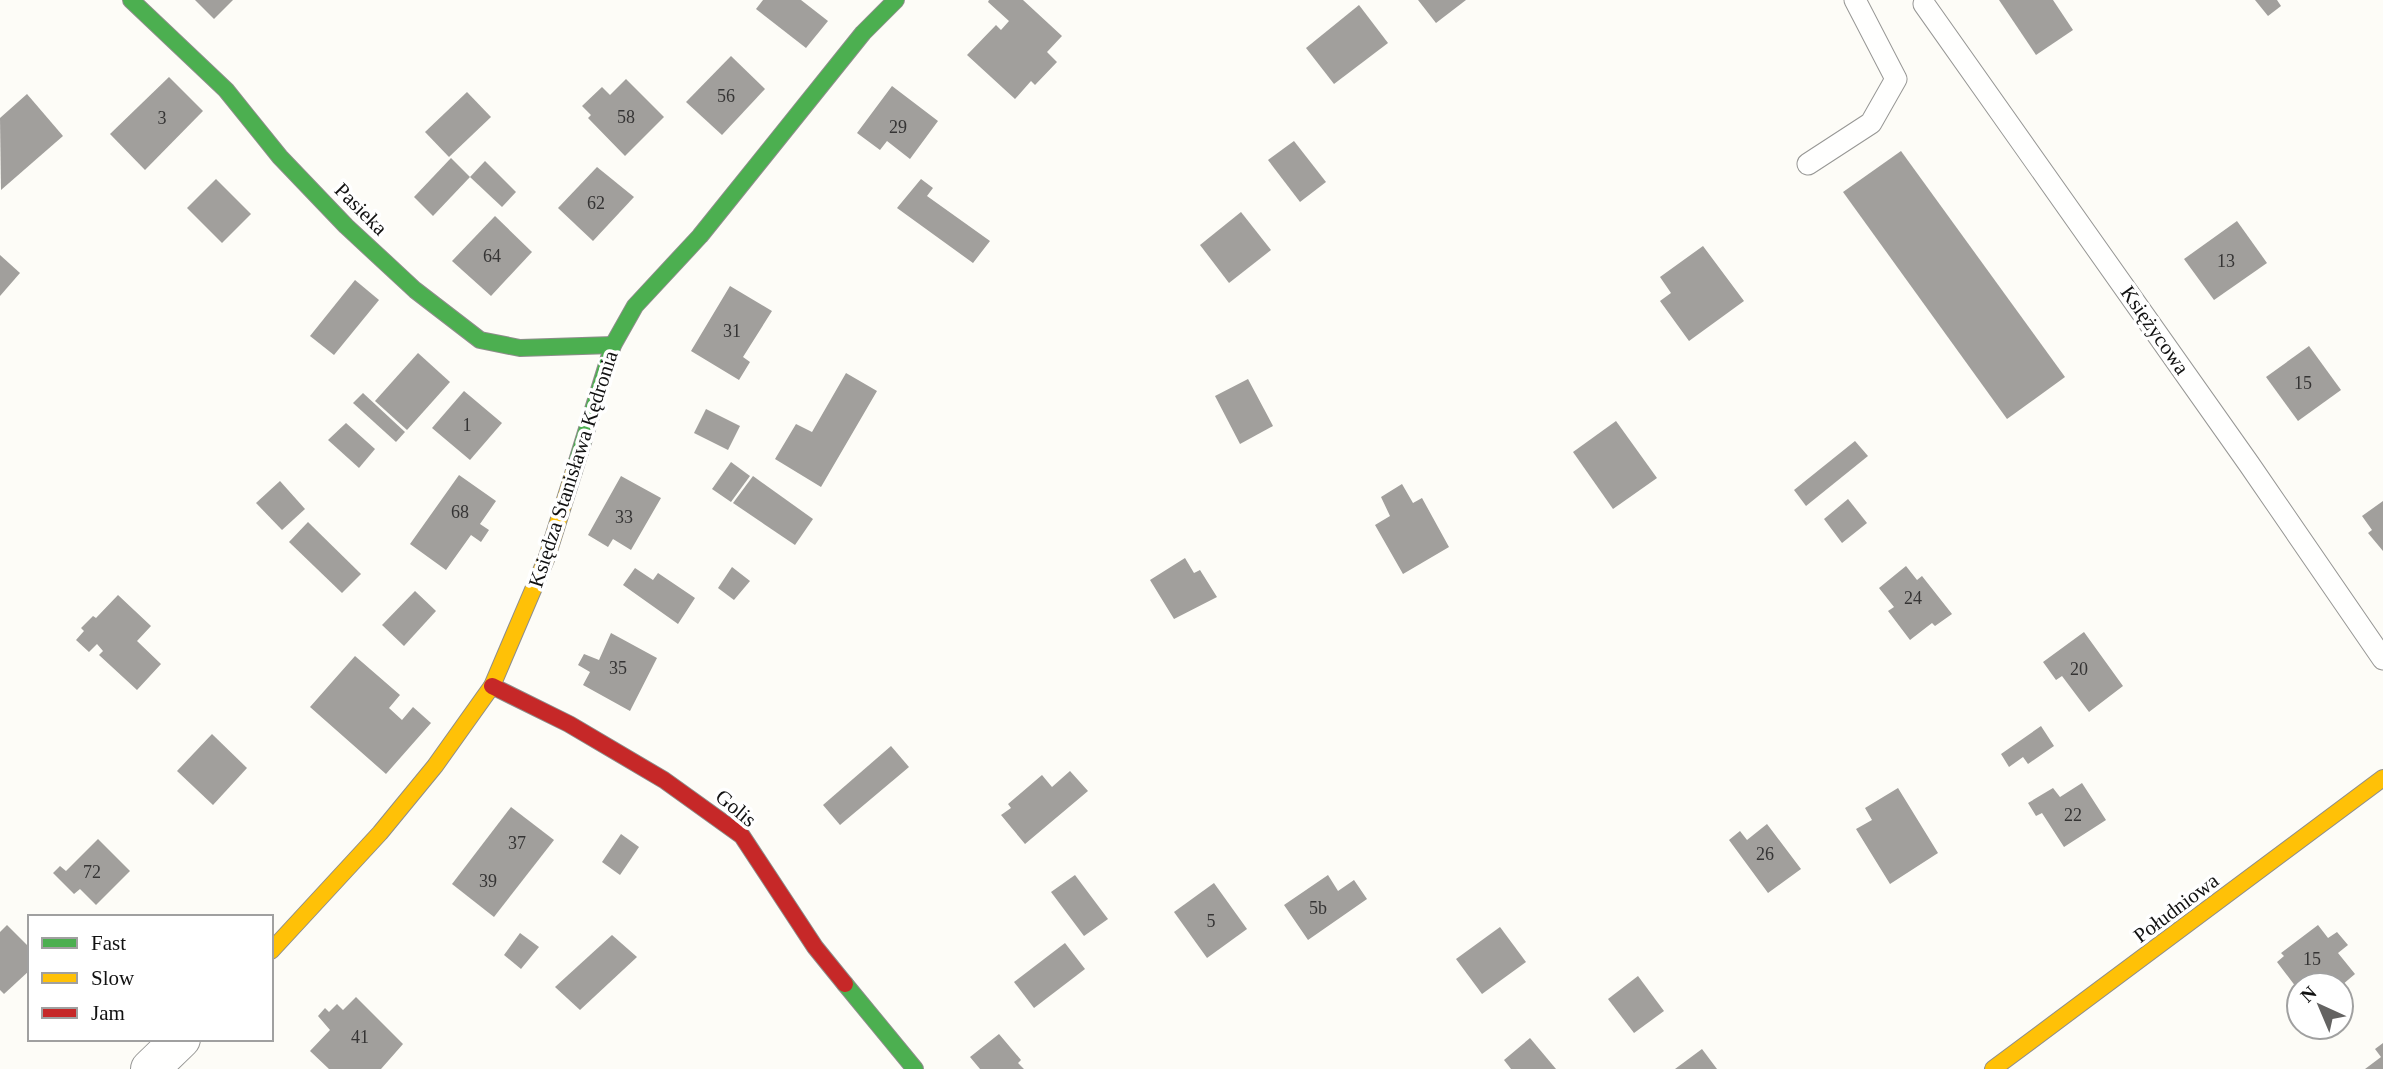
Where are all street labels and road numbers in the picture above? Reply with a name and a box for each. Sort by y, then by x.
street label: Pasieka [330,178,393,241]
street label: Księżycowa [2116,281,2195,379]
street label: Księdza Stanisława Kędronia [523,347,623,590]
street label: Golis [711,784,761,832]
street label: Południowa [2129,868,2224,948]

